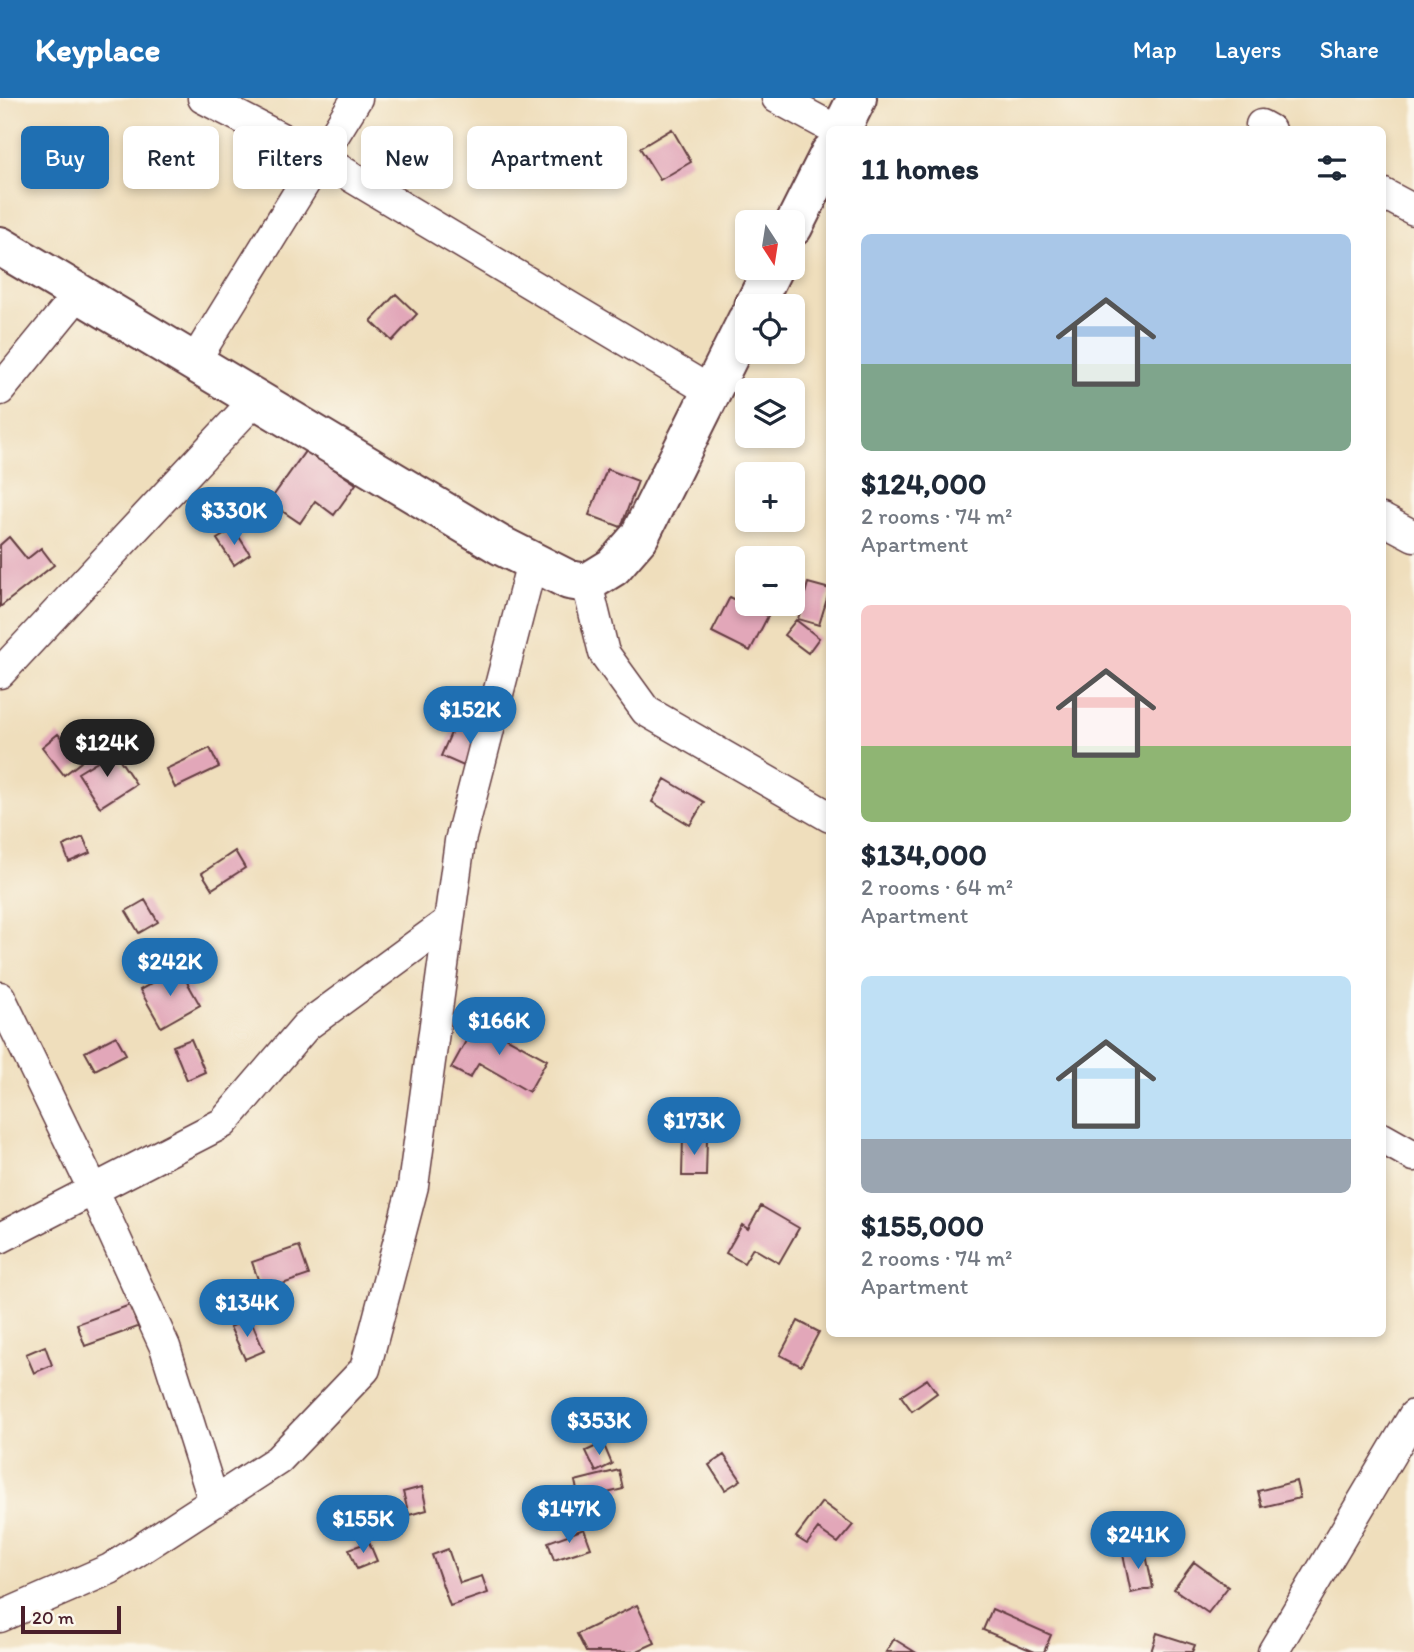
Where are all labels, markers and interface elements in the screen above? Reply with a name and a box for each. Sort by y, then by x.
text: Keyplace [35,30,160,69]
text: Map [1133,35,1177,64]
text: Layers [1215,35,1282,64]
text: Share [1320,35,1379,64]
chip: Buy [21,126,109,189]
chip: Rent [123,126,219,189]
chip: Filters [233,126,347,189]
chip: New [361,126,453,189]
chip: Apartment [467,126,627,189]
icon: filters [1313,149,1351,187]
text: 11 homes [861,150,979,187]
north arrow [735,210,805,280]
map controls [735,210,805,616]
icon: home [1043,279,1169,405]
button: locate [735,294,805,364]
button: layers [735,378,805,448]
button: + [735,462,805,532]
text: $124,000 [861,465,987,502]
pin: $330K [185,488,283,547]
text: $330K [201,496,267,524]
text: 2 rooms · 74 m² [861,502,1013,530]
text: Apartment [861,530,968,558]
button: − [735,546,805,616]
icon: home [1043,650,1169,776]
pin: $152K [421,686,519,746]
text: $152K [439,695,501,723]
pin: $124K [58,720,156,779]
text: $124K [76,728,138,756]
text: $134,000 [861,836,987,873]
text: 2 rooms · 64 m² [861,873,1013,901]
text: Apartment [861,901,968,929]
pin: $242K [121,939,219,998]
text: $242K [138,947,202,975]
pin: $166K [450,998,548,1057]
text: $166K [468,1006,530,1034]
icon: home [1043,1021,1169,1147]
pin: $173K [645,1098,743,1157]
text: $173K [664,1106,724,1134]
text: $155,000 [861,1207,984,1244]
text: 2 rooms · 74 m² [861,1244,1013,1272]
text: Apartment [861,1272,968,1300]
pin: $134K [198,1280,296,1339]
text: $134K [215,1288,279,1316]
pin: $353K [550,1398,648,1457]
text: $353K [567,1406,631,1434]
pin: $147K [520,1486,618,1545]
text: $147K [538,1494,600,1522]
pin: $155K [314,1496,412,1555]
text: $155K [332,1504,394,1532]
pin: $241K [1089,1512,1187,1571]
text: $241K [1107,1520,1169,1548]
scale bar [21,1603,121,1635]
text: 20 m [32,1606,74,1629]

